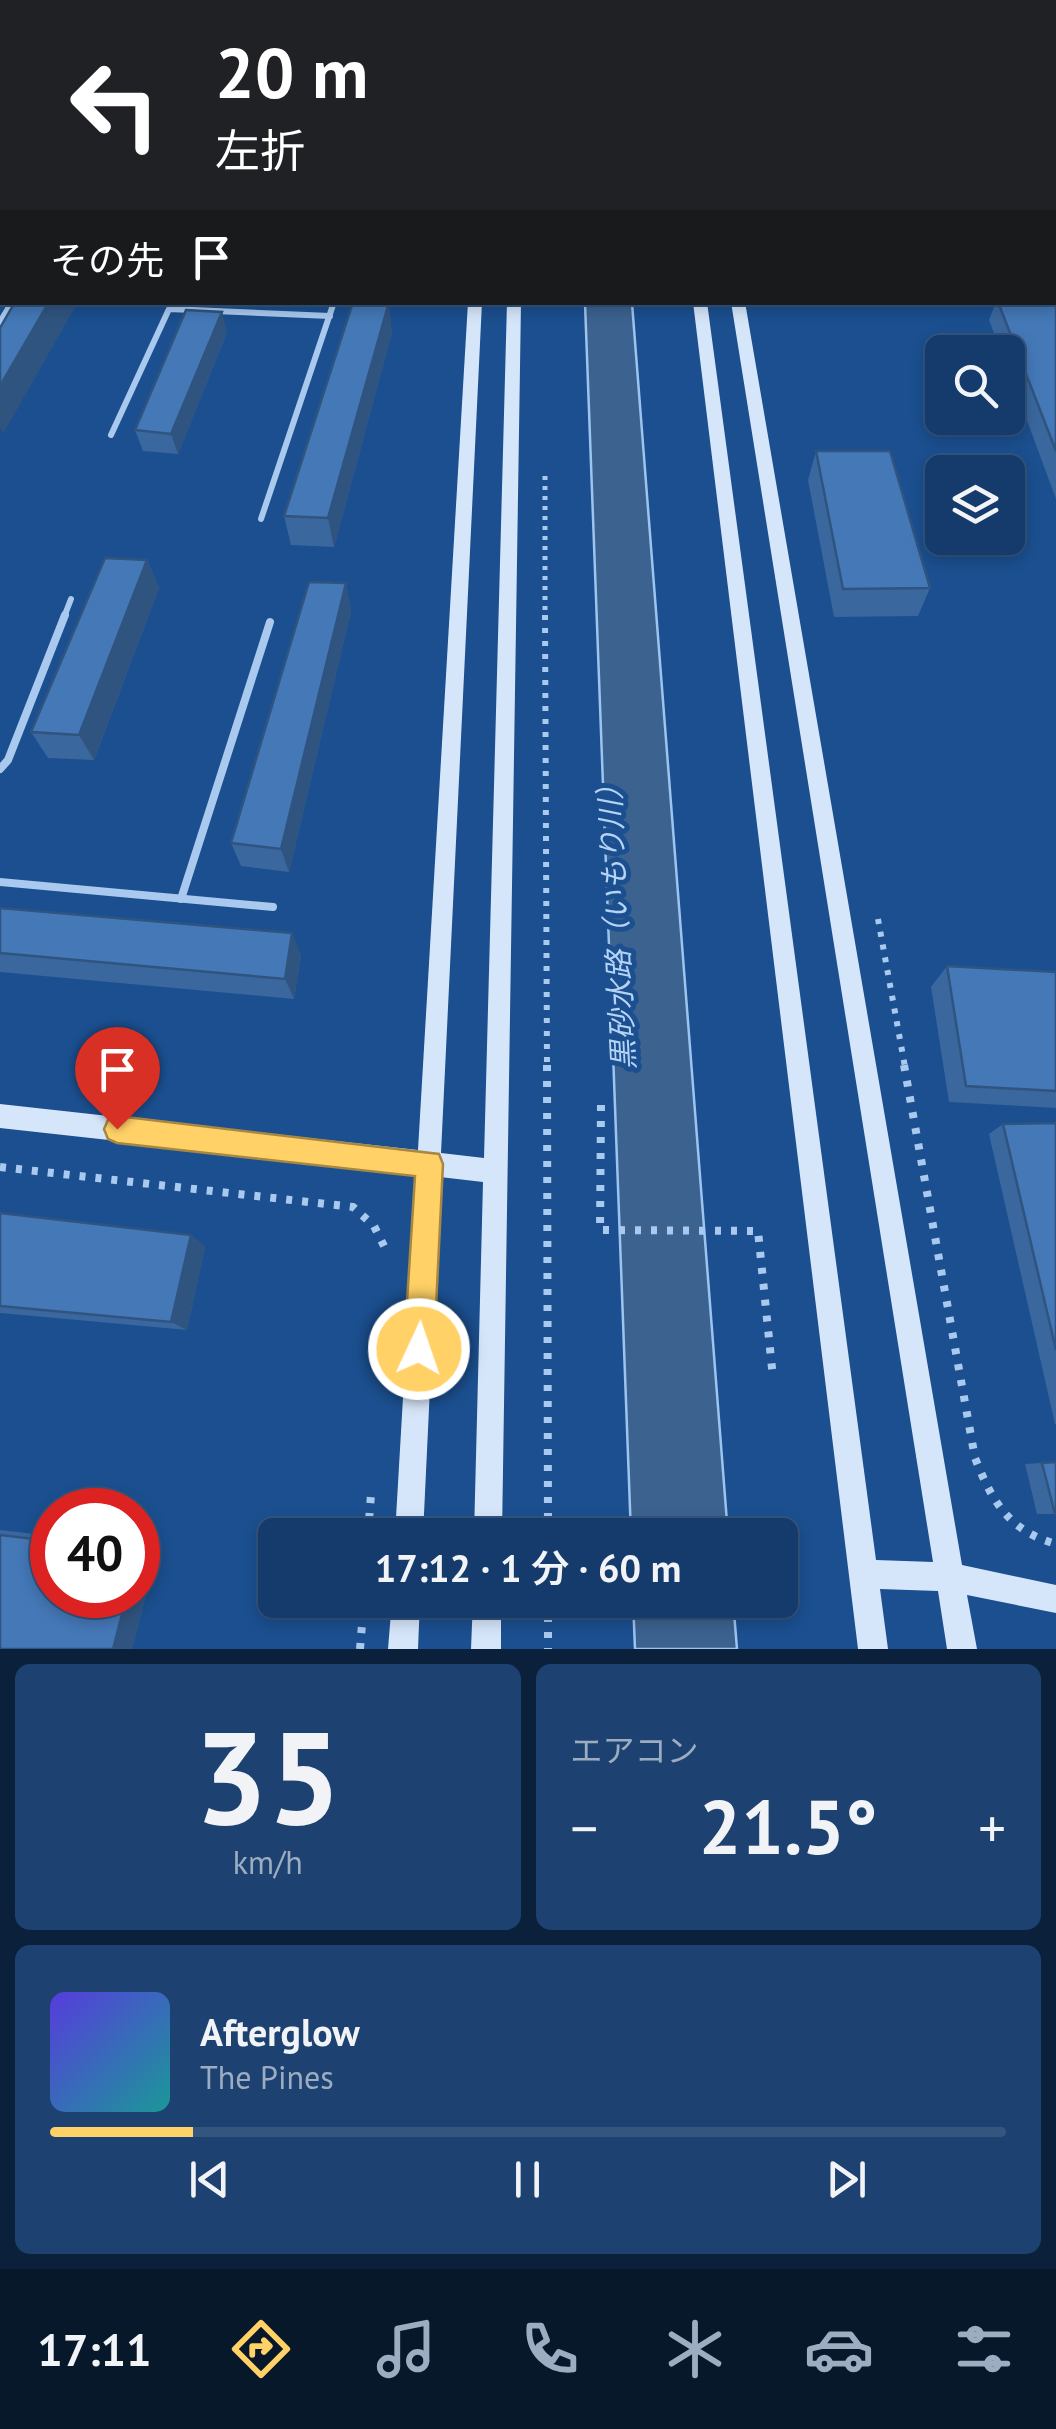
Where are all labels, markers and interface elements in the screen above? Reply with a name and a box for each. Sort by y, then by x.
text: 20 m [215,27,368,117]
icon: left [50,40,180,170]
text: 左折 [215,121,305,179]
icon: arrive [184,230,239,285]
text: その先 [50,235,164,284]
map controls [925,335,1025,555]
button: search [925,335,1025,435]
button: layers [925,455,1025,555]
water label: 黒砂水路（いもり川） [588,769,643,1071]
pin [75,1027,160,1130]
icon: arrive [90,1042,145,1097]
position arrow [367,1297,471,1401]
speed limit sign: 40 [30,1488,160,1618]
text: 17:12 · 1 分 · 60 m [375,1543,681,1592]
text: 35 [194,1692,341,1860]
text: エアコン [571,1729,699,1771]
text: 21.5° [699,1778,878,1875]
text: − [571,1792,598,1863]
text: + [978,1792,1006,1863]
text: km/h [233,1841,303,1883]
text: Afterglow [200,2007,360,2056]
text: The Pines [200,2056,334,2098]
icon: previous [182,2152,237,2207]
icon: pause [500,2152,555,2207]
icon: next [819,2152,874,2207]
icon: directions [226,2314,296,2384]
icon: music [371,2314,441,2384]
icon: phone [515,2314,585,2384]
icon: climate [660,2314,730,2384]
icon: car [804,2314,874,2384]
icon: filters [949,2314,1019,2384]
text: 17:11 [37,2320,151,2378]

